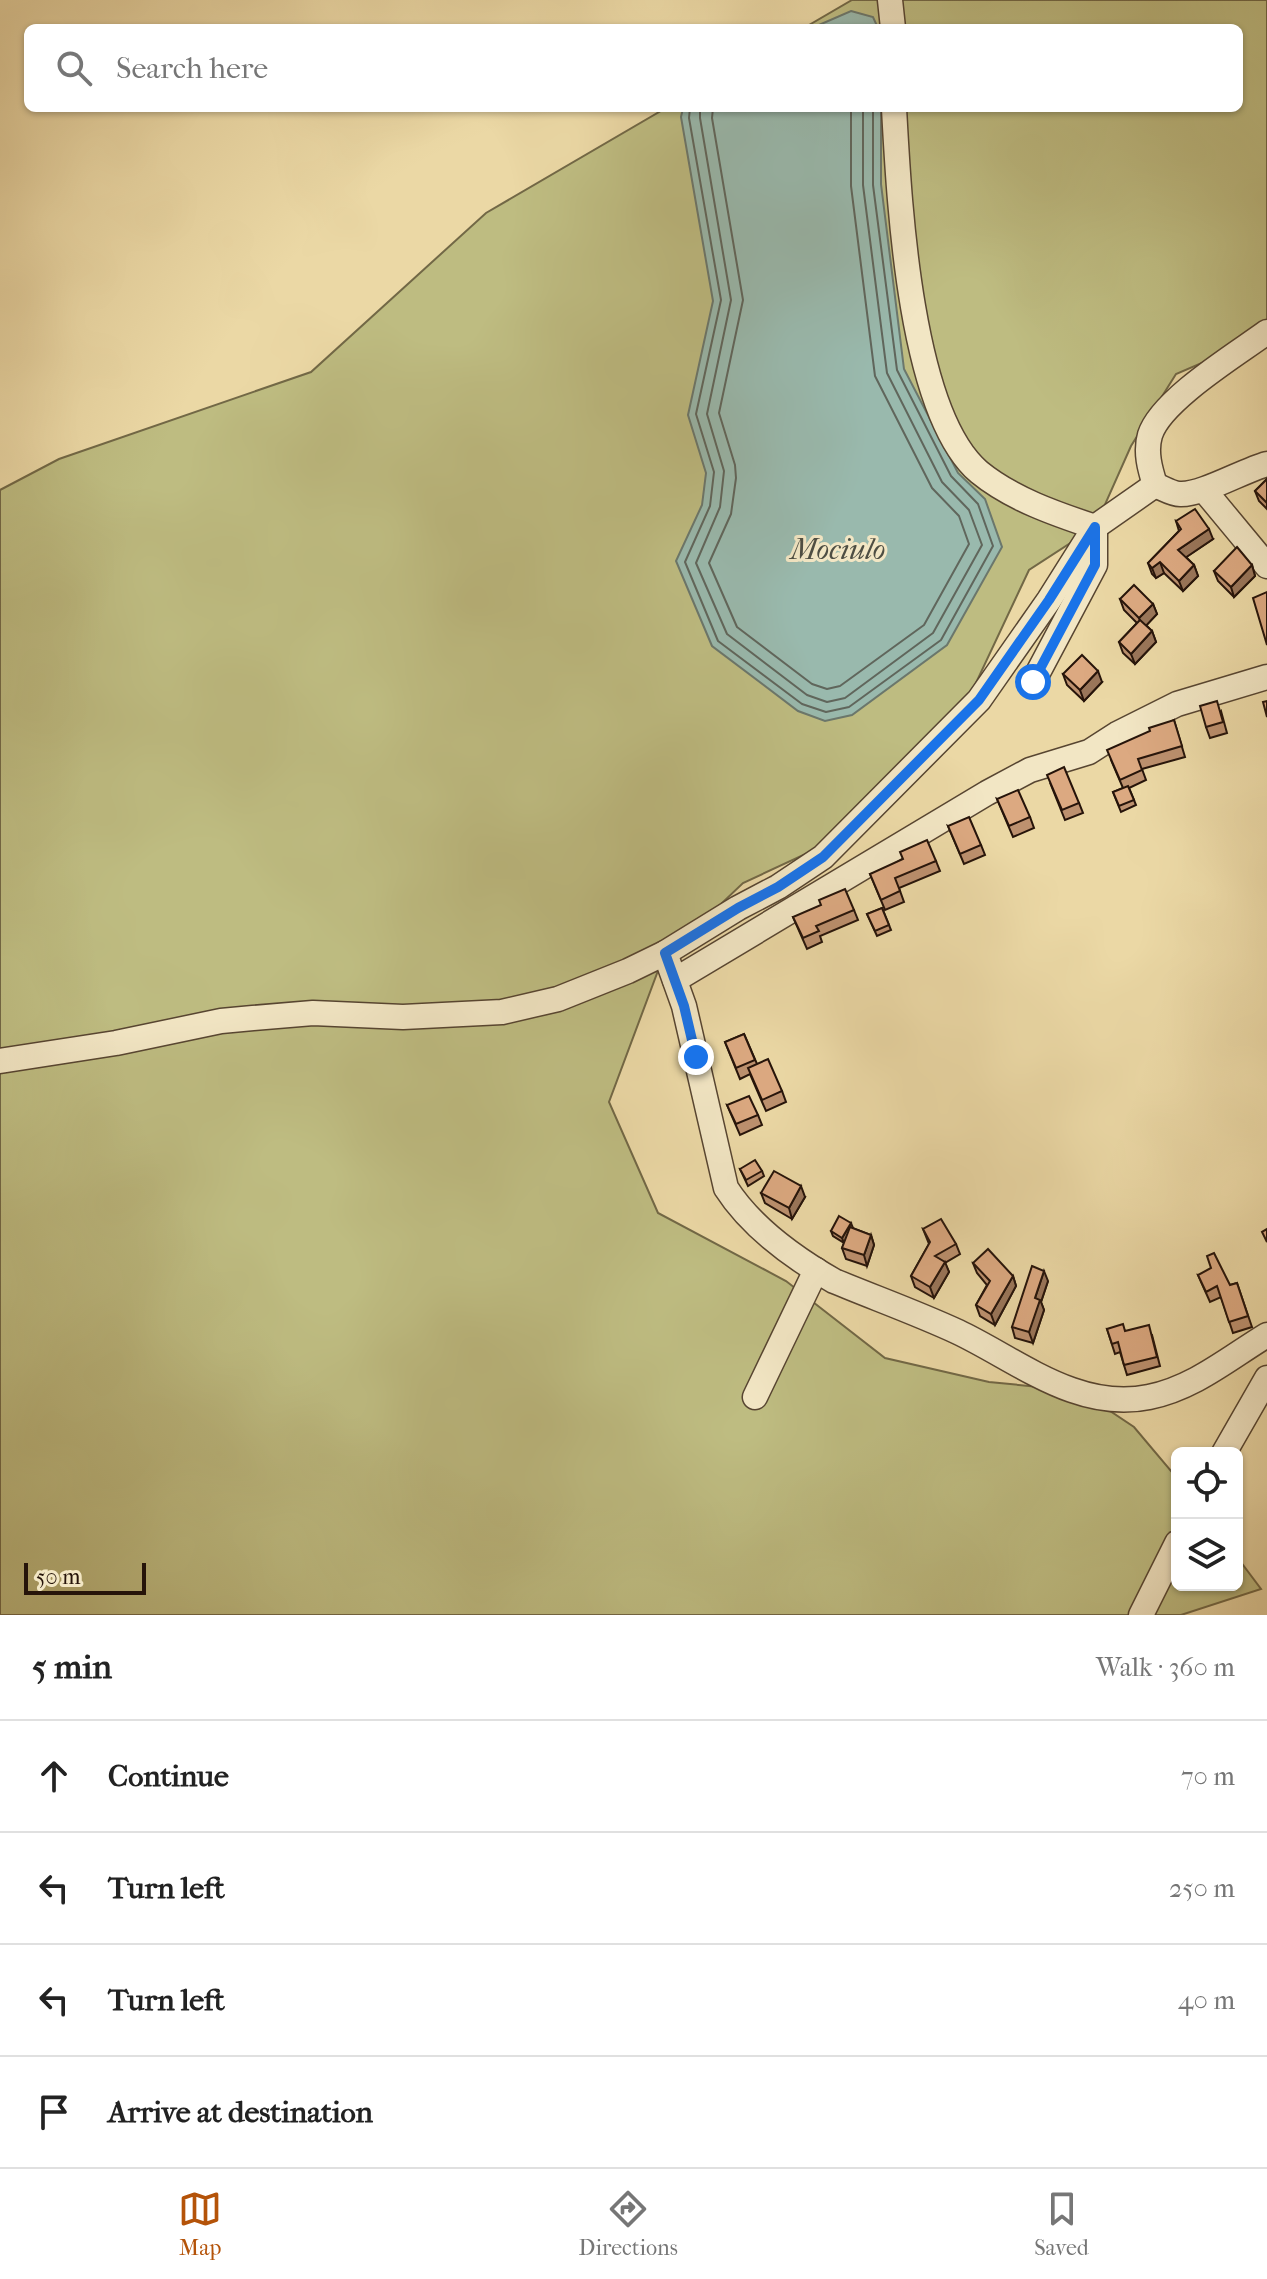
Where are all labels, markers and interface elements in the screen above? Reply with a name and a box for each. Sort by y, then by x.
search box [24,24,1243,112]
icon: search [52,46,96,90]
text: Search here [116,51,268,86]
water label: Mociulo [788,532,886,567]
route start [1015,664,1051,700]
route end [678,1039,714,1075]
map controls [1171,1447,1243,1591]
button: locate [1171,1447,1243,1519]
button: layers [1171,1519,1243,1591]
scale bar [24,1559,146,1595]
text: 50 m [36,1564,81,1590]
text: 5 min [32,1647,112,1687]
text: Walk · 360 m [1096,1652,1235,1683]
icon: ahead [32,1754,76,1798]
text: Continue [108,1759,229,1794]
text: 70 m [1181,1761,1235,1792]
icon: left [32,1866,76,1910]
text: Turn left [108,1871,225,1906]
text: 250 m [1169,1873,1235,1904]
icon: left [32,1978,76,2022]
text: Turn left [108,1983,225,2018]
text: 40 m [1178,1985,1235,2016]
icon: arrive [32,2090,76,2134]
text: Arrive at destination [108,2095,373,2130]
tab: Map [178,2187,222,2261]
tab: Directions [579,2187,678,2261]
tab: Saved [1034,2187,1089,2261]

